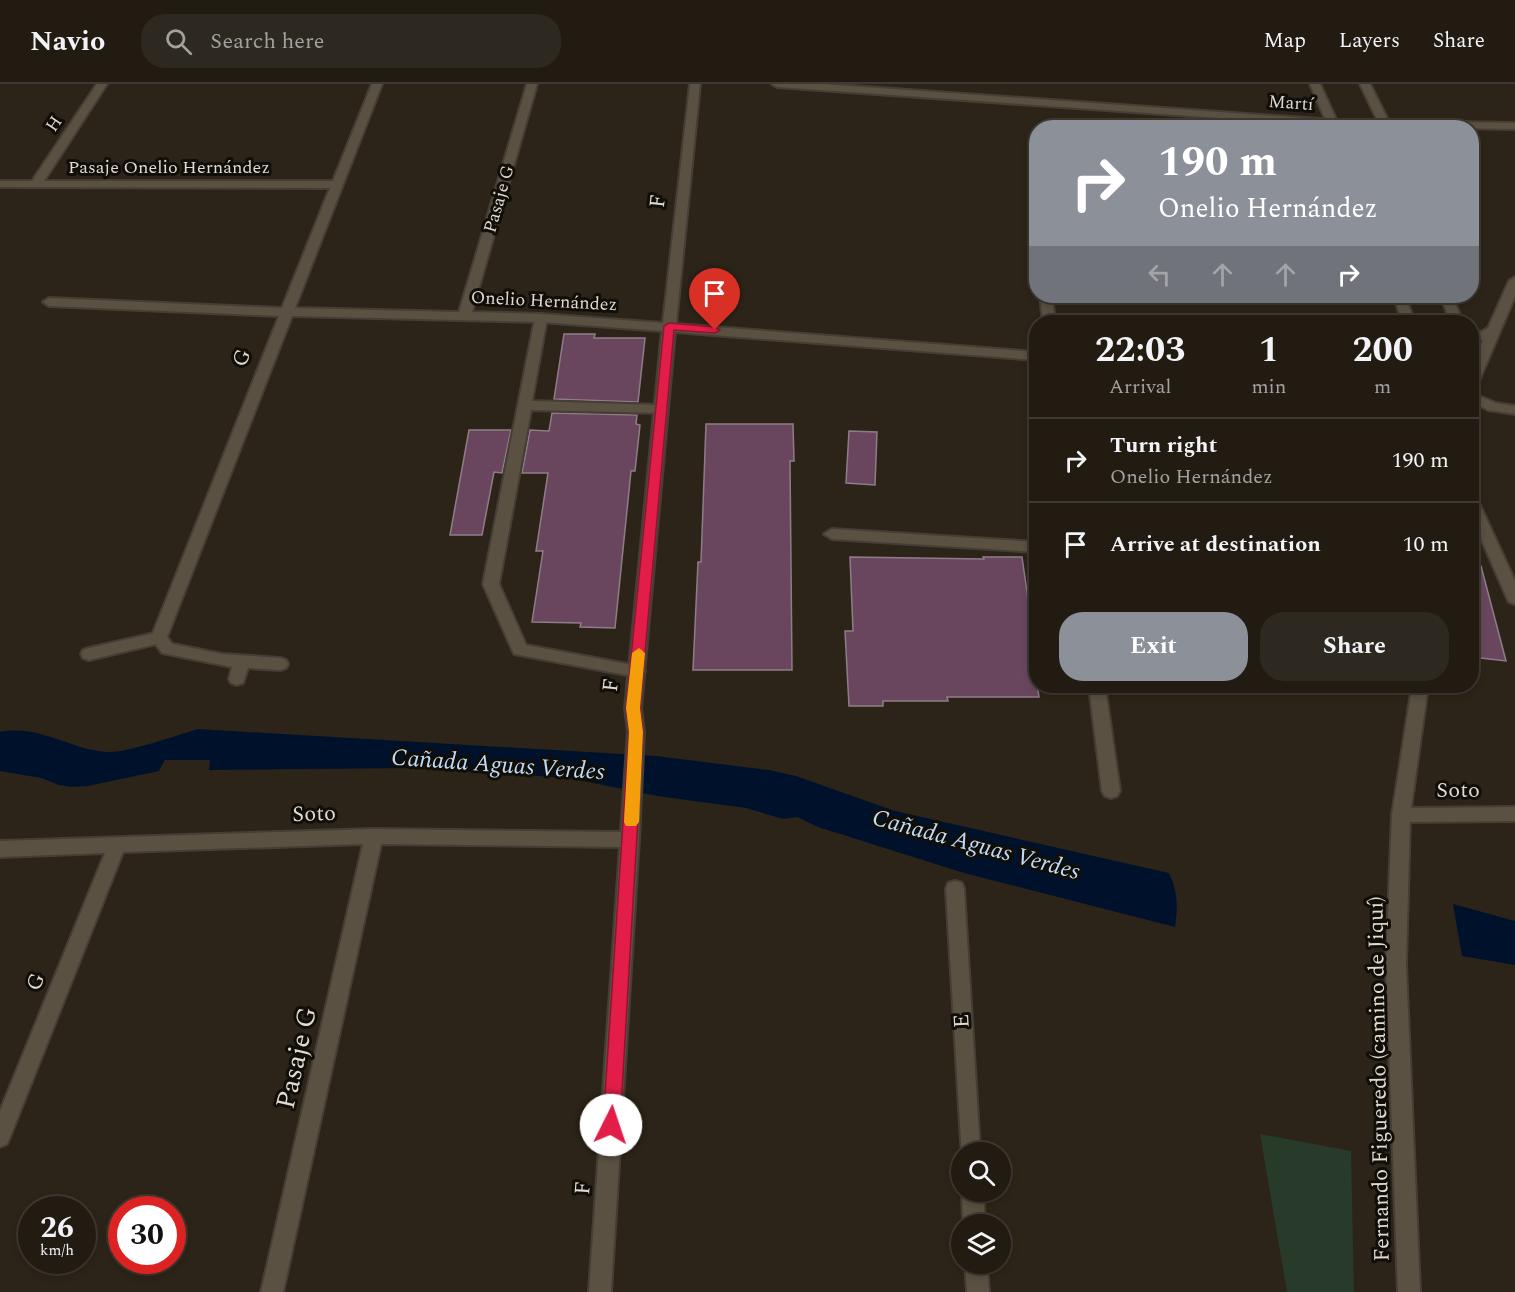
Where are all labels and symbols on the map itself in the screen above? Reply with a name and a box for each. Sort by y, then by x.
street label: Martí [1268,88,1316,118]
street label: H [39,110,69,138]
street label: Pasaje Onelio Hernández [68,154,270,181]
street label: Pasaje G [476,162,522,236]
street label: F [641,193,675,209]
pin [689,268,740,330]
street label: Onelio Hernández [470,284,618,318]
street label: G [224,344,260,372]
street label: F [594,677,628,693]
water label: Cañada Aguas Verdes [390,740,606,790]
street label: Soto [1436,774,1480,807]
street label: Soto [292,797,336,831]
water label: Cañada Aguas Verdes [868,800,1084,890]
street label: Fernando Figueredo (camino de Jiquí) [1359,896,1399,1262]
street label: G [18,968,54,996]
street label: Pasaje G [265,1003,329,1113]
street label: E [945,1013,979,1029]
position arrow [579,1093,643,1157]
street label: F [566,1180,600,1196]
speed limit sign: 30 [108,1196,186,1274]

